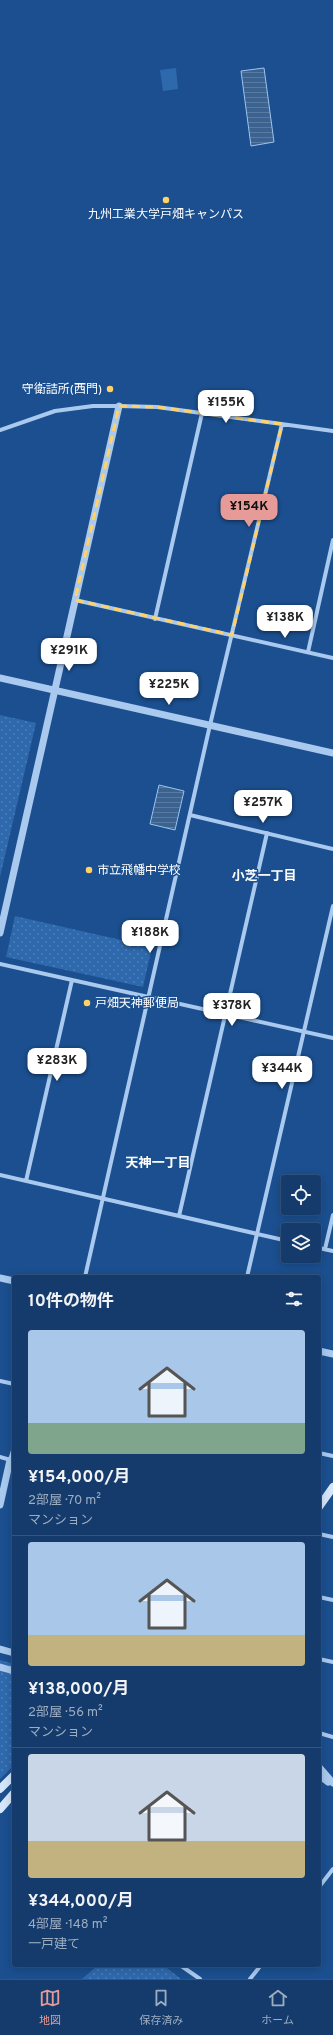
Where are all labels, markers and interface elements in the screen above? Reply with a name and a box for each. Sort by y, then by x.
marker: 九州工業大学戸畑キャンパス [161,195,171,205]
place label: 九州工業大学戸畑キャンパス [88,207,244,223]
place label: 守衛詰所(西門) [22,382,102,398]
marker: 守衛詰所(西門) [105,384,115,394]
pin: ¥155K [198,390,254,424]
text: ¥155K [207,395,245,411]
pin: ¥154K [221,494,277,528]
text: ¥154K [230,499,268,515]
pin: ¥138K [257,605,313,639]
text: ¥138K [266,610,304,626]
pin: ¥291K [41,638,97,672]
text: ¥291K [50,643,88,659]
pin: ¥225K [141,672,197,706]
text: ¥225K [149,677,189,693]
pin: ¥257K [235,790,291,824]
text: ¥257K [243,795,283,811]
place label: 市立飛幡中学校 [97,863,181,879]
marker: 市立飛幡中学校 [84,865,94,875]
district label: 小芝一丁目 [231,869,297,885]
pin: ¥188K [122,920,178,954]
text: ¥188K [131,925,169,941]
pin: ¥378K [204,993,260,1027]
place label: 戸畑天神郵便局 [95,996,179,1012]
marker: 戸畑天神郵便局 [82,998,92,1008]
text: ¥378K [212,998,252,1014]
pin: ¥283K [29,1048,85,1082]
text: ¥283K [37,1053,77,1069]
pin: ¥344K [254,1056,310,1090]
text: ¥344K [261,1061,303,1077]
district label: 天神一丁目 [125,1155,191,1172]
map controls [281,1175,321,1263]
button: locate [281,1175,321,1215]
button: layers [281,1223,321,1263]
icon: filters [283,1288,305,1310]
text: 10件の物件 [28,1291,114,1313]
icon: home [131,1356,203,1428]
text: ¥154,000/月 [28,1467,131,1489]
text: 2部屋 · 70 m² [28,1493,101,1509]
text: マンション [28,1513,93,1529]
icon: home [131,1568,203,1640]
text: ¥138,000/月 [28,1679,129,1701]
text: 2部屋 · 56 m² [28,1705,103,1721]
text: マンション [28,1725,93,1741]
icon: home [131,1780,203,1852]
text: ¥344,000/月 [28,1891,134,1913]
text: 4部屋 · 148 m² [28,1917,108,1933]
text: 一戸建て [28,1937,80,1953]
tab: 地図 [39,1987,61,2028]
tab: 保存済み [139,1987,183,2028]
tab: ホーム [261,1987,294,2028]

